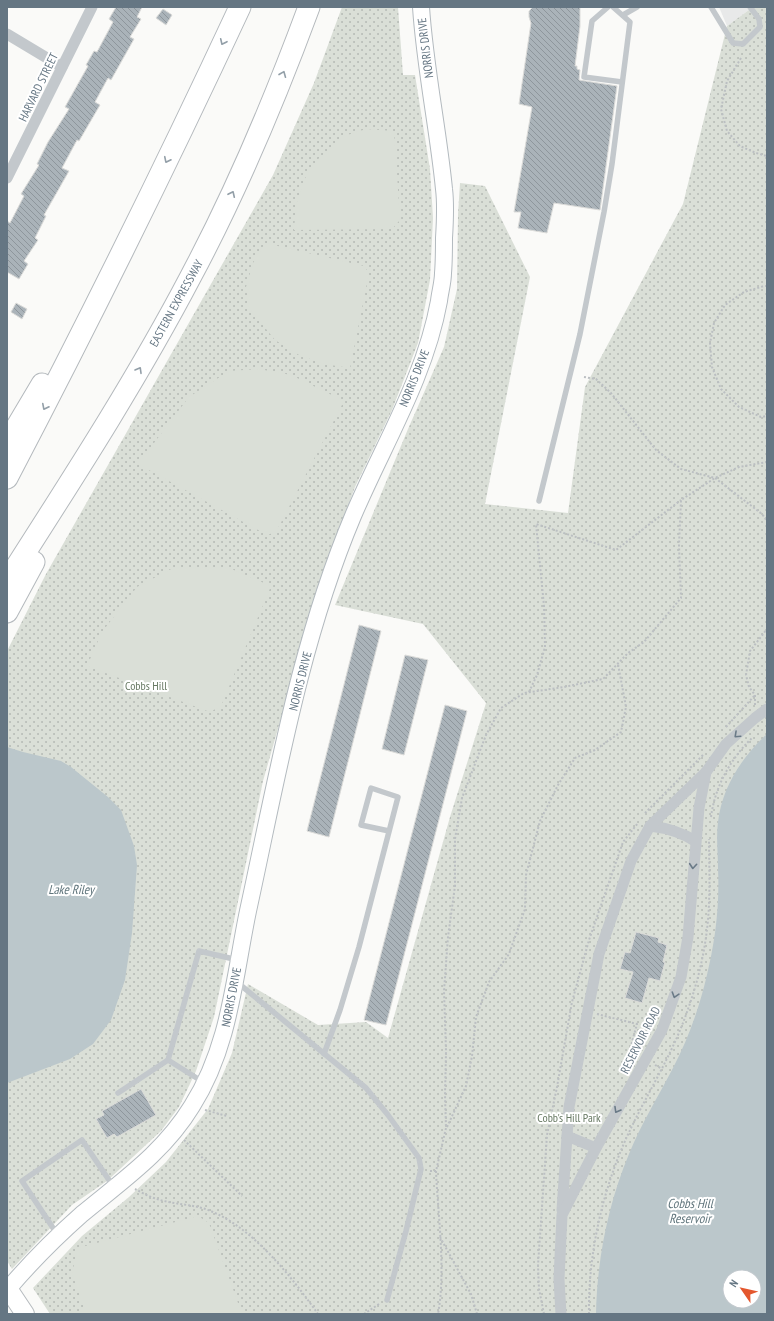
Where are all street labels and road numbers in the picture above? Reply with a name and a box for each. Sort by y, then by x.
street label: NORRIS DRIVE [414,17,436,79]
street label: HARVARD STREET [15,50,61,124]
street label: EASTERN EXPRESSWAY [146,256,206,349]
street label: NORRIS DRIVE [396,347,432,409]
street label: NORRIS DRIVE [285,650,315,712]
street label: NORRIS DRIVE [218,966,244,1028]
street label: RESERVOIR ROAD [617,1004,663,1076]

